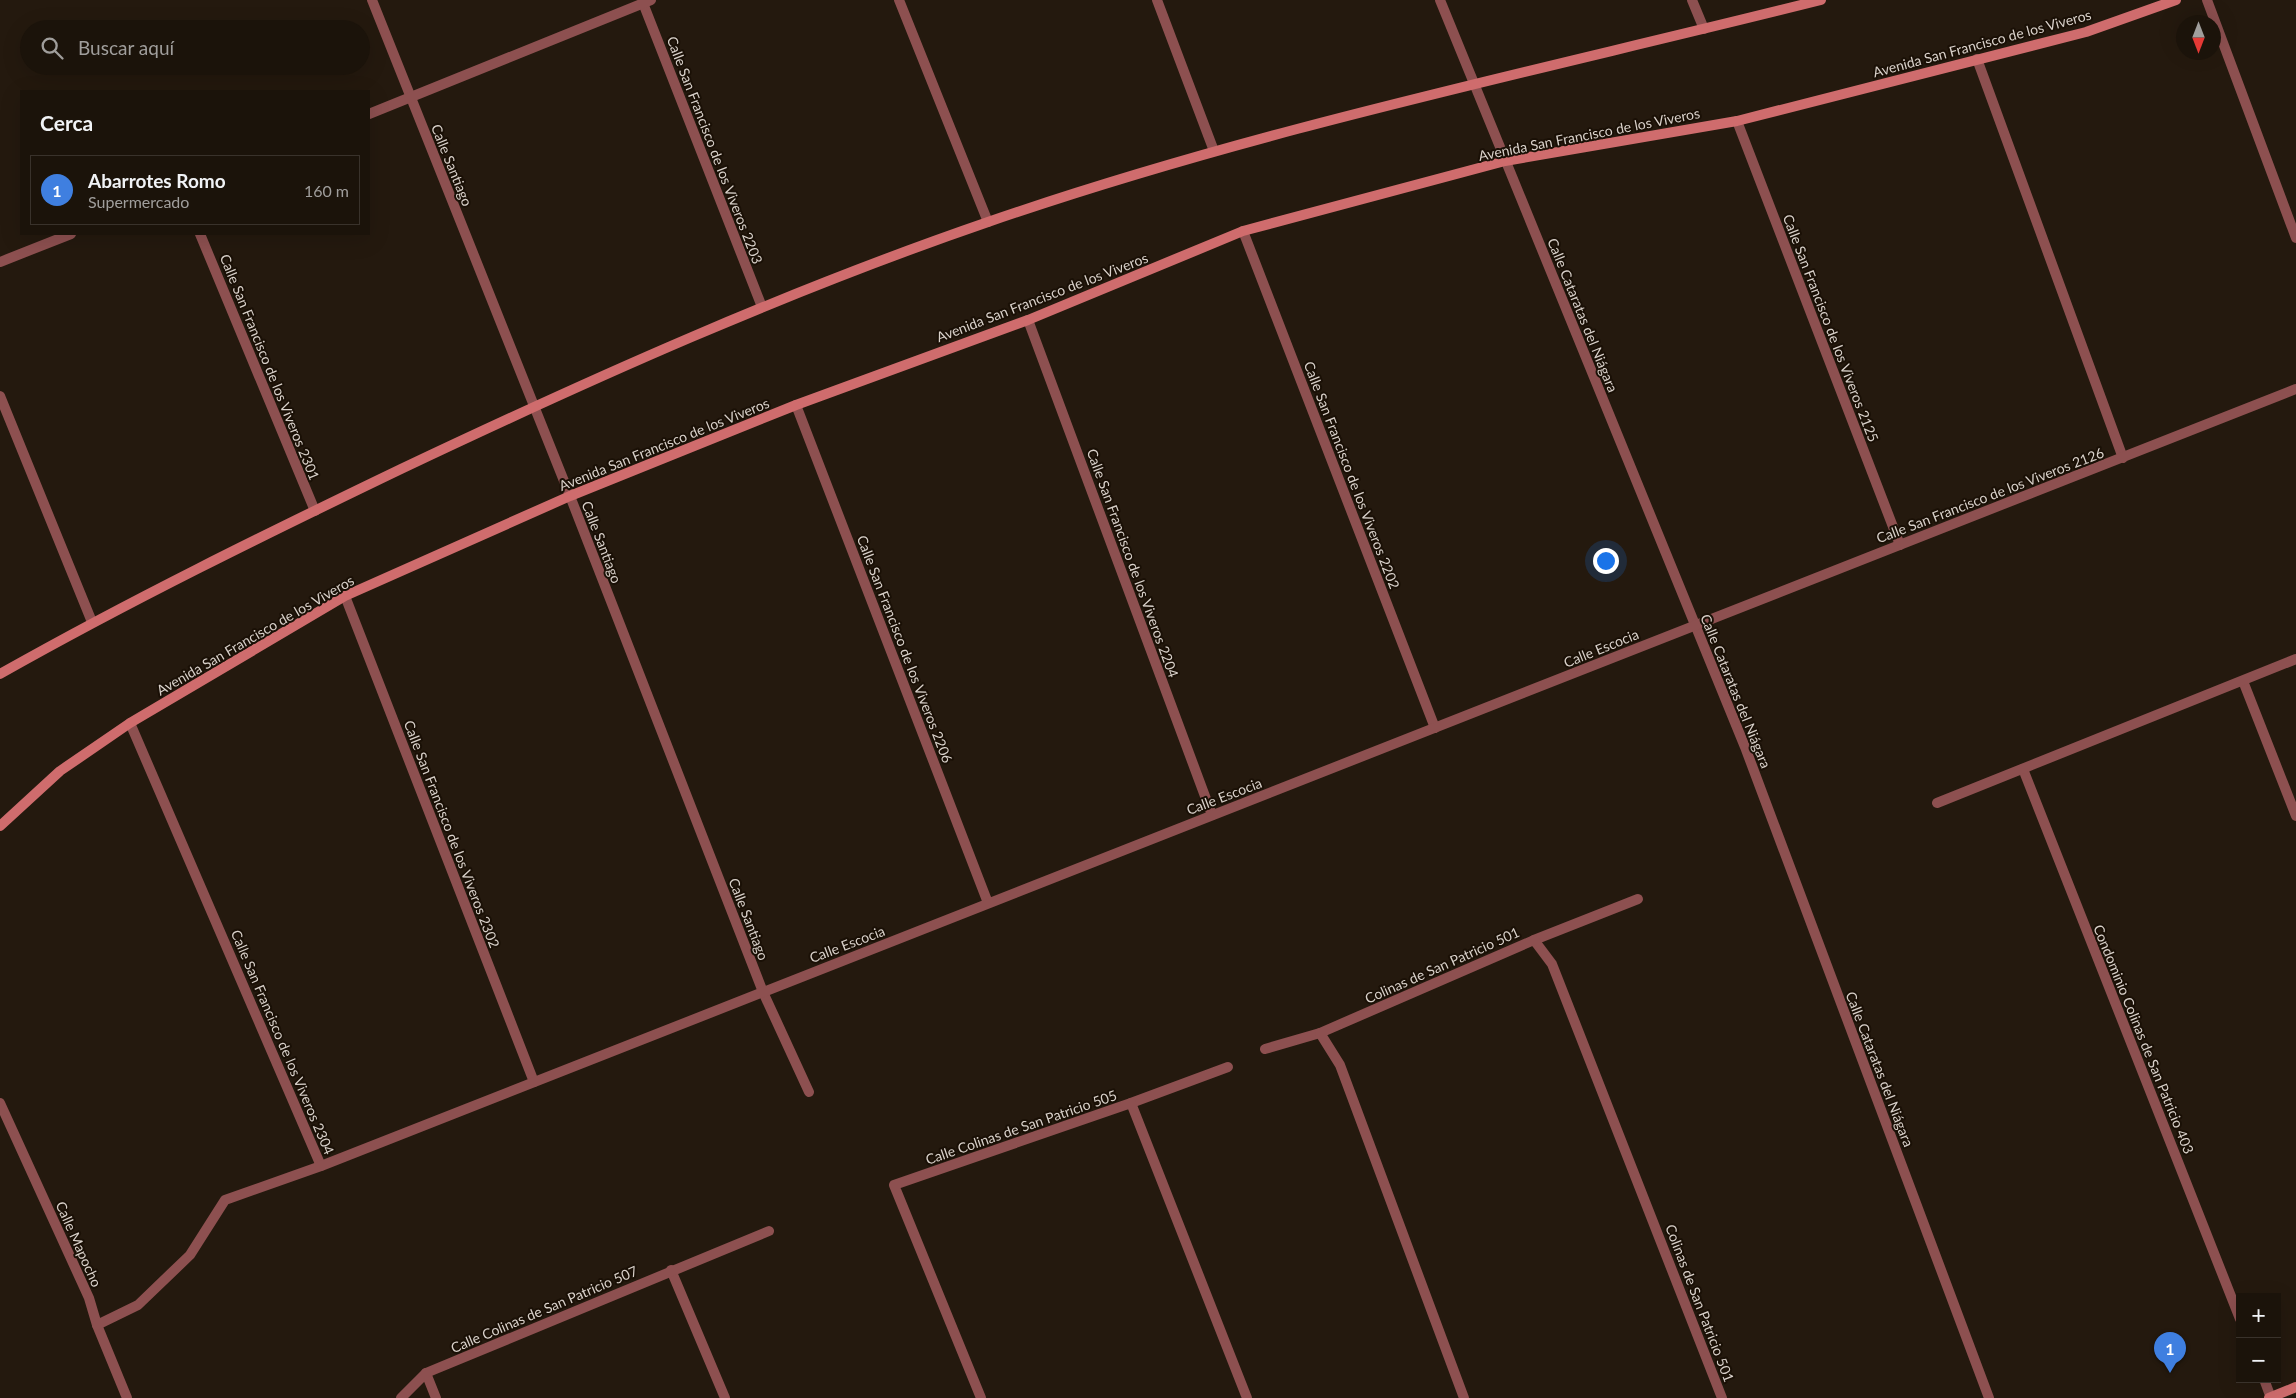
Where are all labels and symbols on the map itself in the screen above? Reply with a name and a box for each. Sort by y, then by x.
street label: Avenida San Francisco de los Viveros [1871,6,2093,80]
north arrow [2176,15,2221,60]
street label: Calle San Francisco de los Viveros 2203 [664,34,766,266]
street label: Avenida San Francisco de los Viveros [1477,104,1701,164]
street label: Calle Santiago [428,122,476,208]
street label: Calle San Francisco de los Viveros 2125 [1780,212,1882,444]
street label: Calle Cataratas del Niágara [1544,235,1622,395]
street label: Avenida San Francisco de los Viveros [934,249,1150,345]
street label: Calle San Francisco de los Viveros 2301 [217,251,323,483]
street label: Calle San Francisco de los Viveros 2202 [1301,359,1403,591]
street label: Avenida San Francisco de los Viveros [556,394,772,494]
street label: Calle San Francisco de los Viveros 2126 [1874,444,2106,546]
street label: Calle San Francisco de los Viveros 2204 [1084,446,1182,680]
street label: Calle Santiago [579,498,625,586]
street label: Calle San Francisco de los Viveros 2206 [854,533,956,765]
your location [1593,548,1619,574]
street label: Avenida San Francisco de los Viveros [153,571,357,699]
street label: Calle Cataratas del Niágara [1697,611,1775,771]
street label: Calle Escocia [1561,625,1641,671]
street label: Calle San Francisco de los Viveros 2302 [401,718,503,950]
street label: Calle Escocia [1184,774,1264,818]
street label: Calle Santiago [726,875,772,963]
street label: Calle Escocia [807,922,887,966]
street label: Condominio Colinas de San Patricio 403 [2090,922,2198,1156]
street label: Colinas de San Patricio 501 [1362,923,1522,1007]
street label: Calle San Francisco de los Viveros 2304 [228,927,338,1157]
street label: Calle Cataratas del Niágara [1843,989,1917,1149]
street label: Calle Colinas de San Patricio 505 [923,1086,1119,1168]
street label: Calle Mapocho [53,1199,105,1289]
street label: Colinas de San Patricio 501 [1662,1222,1738,1384]
street label: Calle Colinas de San Patricio 507 [448,1262,640,1356]
pin: 1 [2154,1332,2186,1373]

